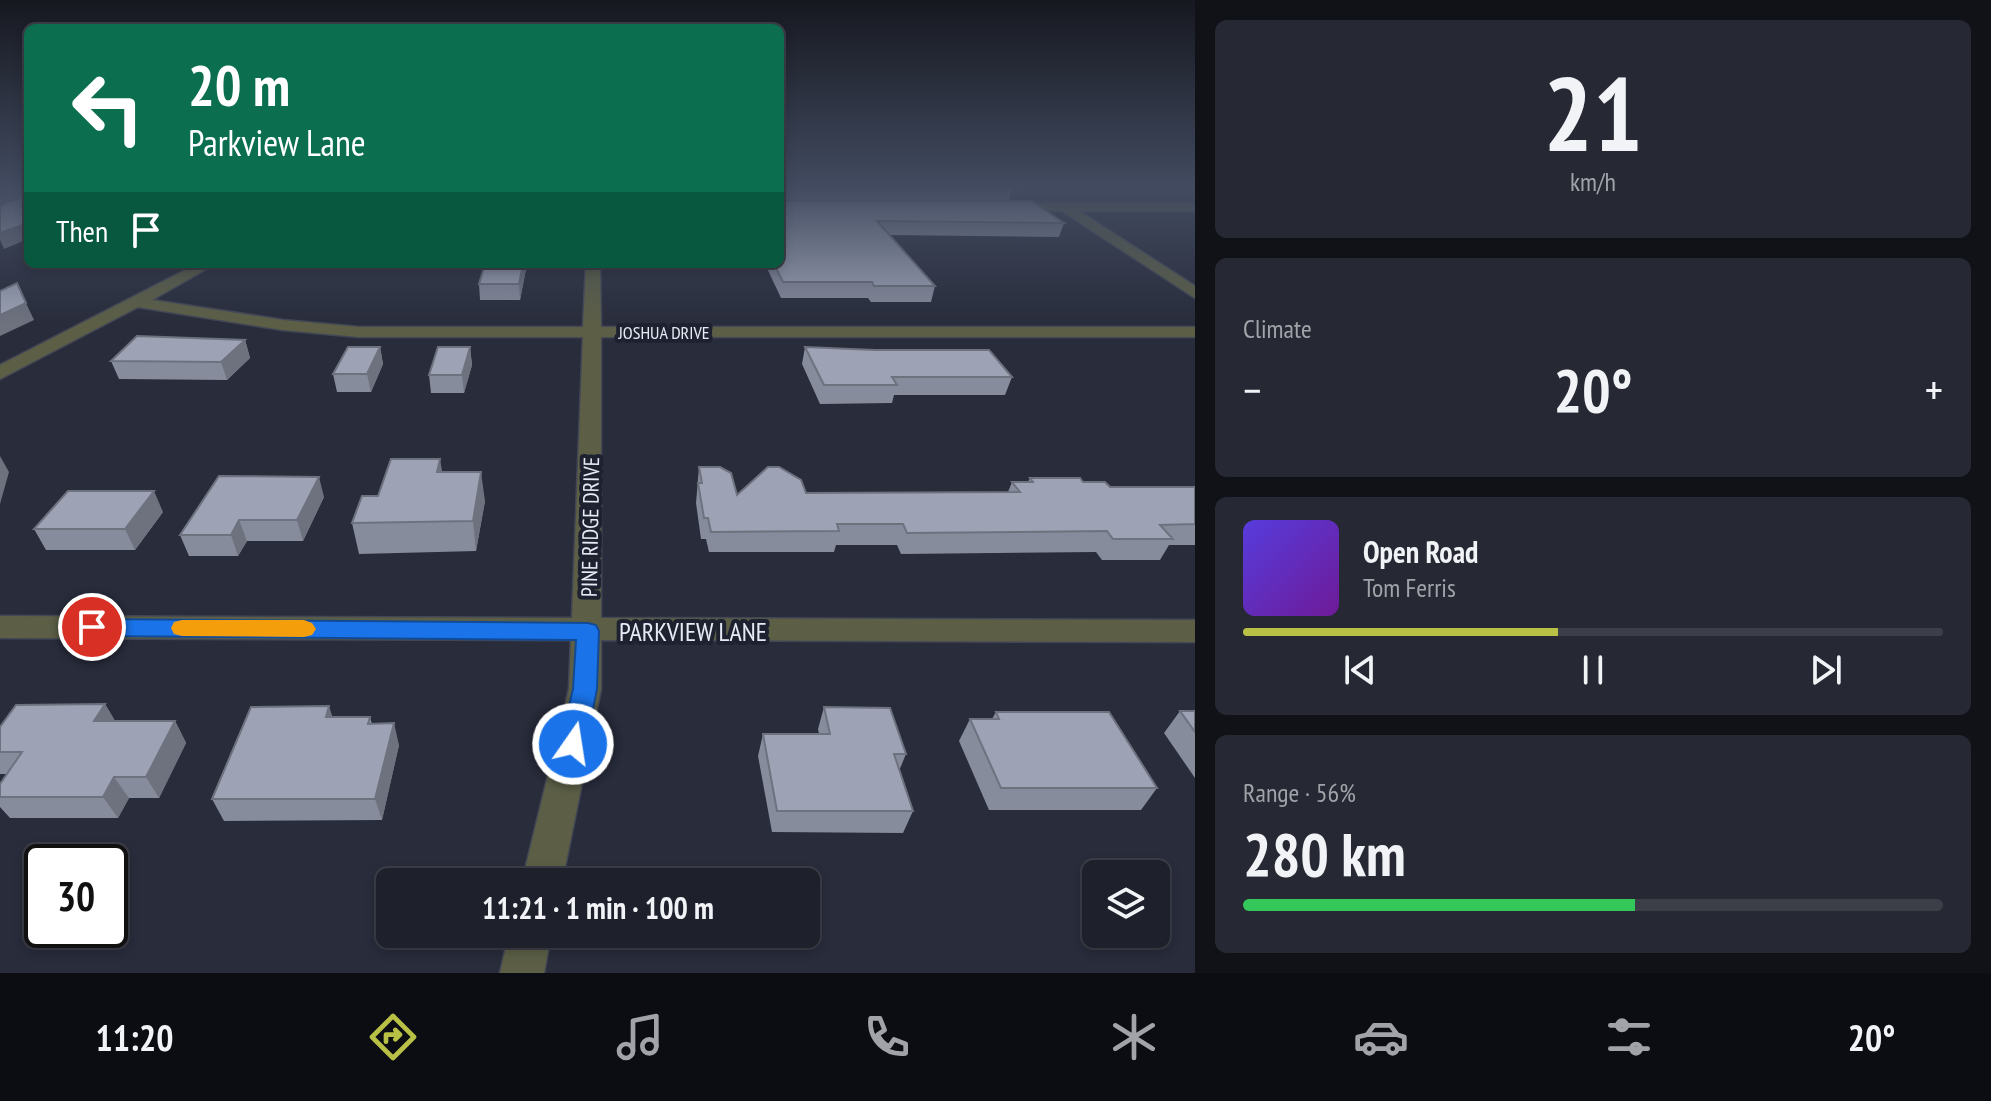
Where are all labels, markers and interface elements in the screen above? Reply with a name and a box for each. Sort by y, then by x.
text: 21 [1543,45,1643,180]
text: 20 m [188,49,290,121]
icon: left [56,56,160,160]
text: Parkview Lane [188,119,366,166]
text: km/h [1570,165,1616,198]
icon: arrive [124,208,168,252]
text: Then [56,211,108,250]
text: Climate [1243,312,1312,345]
street label: JOSHUA DRIVE [617,321,710,344]
text: 20° [1553,351,1633,429]
text: − [1243,361,1261,418]
text: + [1925,361,1943,418]
street label: PINE RIDGE DRIVE [575,457,605,597]
text: Open Road [1363,532,1478,571]
text: Tom Ferris [1363,571,1456,604]
pin [58,593,126,661]
icon: arrive [70,605,114,649]
street label: PARKVIEW LANE [619,615,767,648]
icon: previous [1338,648,1382,692]
icon: pause [1571,648,1615,692]
icon: next [1804,648,1848,692]
position arrow [531,702,615,786]
text: Range · 56% [1243,776,1356,809]
text: 280 km [1243,815,1406,893]
speed limit sign: 30 [24,844,128,948]
map controls [1082,860,1170,948]
button: layers [1082,860,1170,948]
text: 11:21 · 1 min · 100 m [482,888,714,927]
icon: directions [365,1009,421,1065]
icon: music [612,1009,668,1065]
icon: phone [859,1009,915,1065]
icon: climate [1106,1009,1162,1065]
icon: car [1353,1009,1409,1065]
icon: filters [1601,1009,1657,1065]
text: 11:20 [96,1014,173,1061]
text: 20° [1848,1014,1895,1061]

